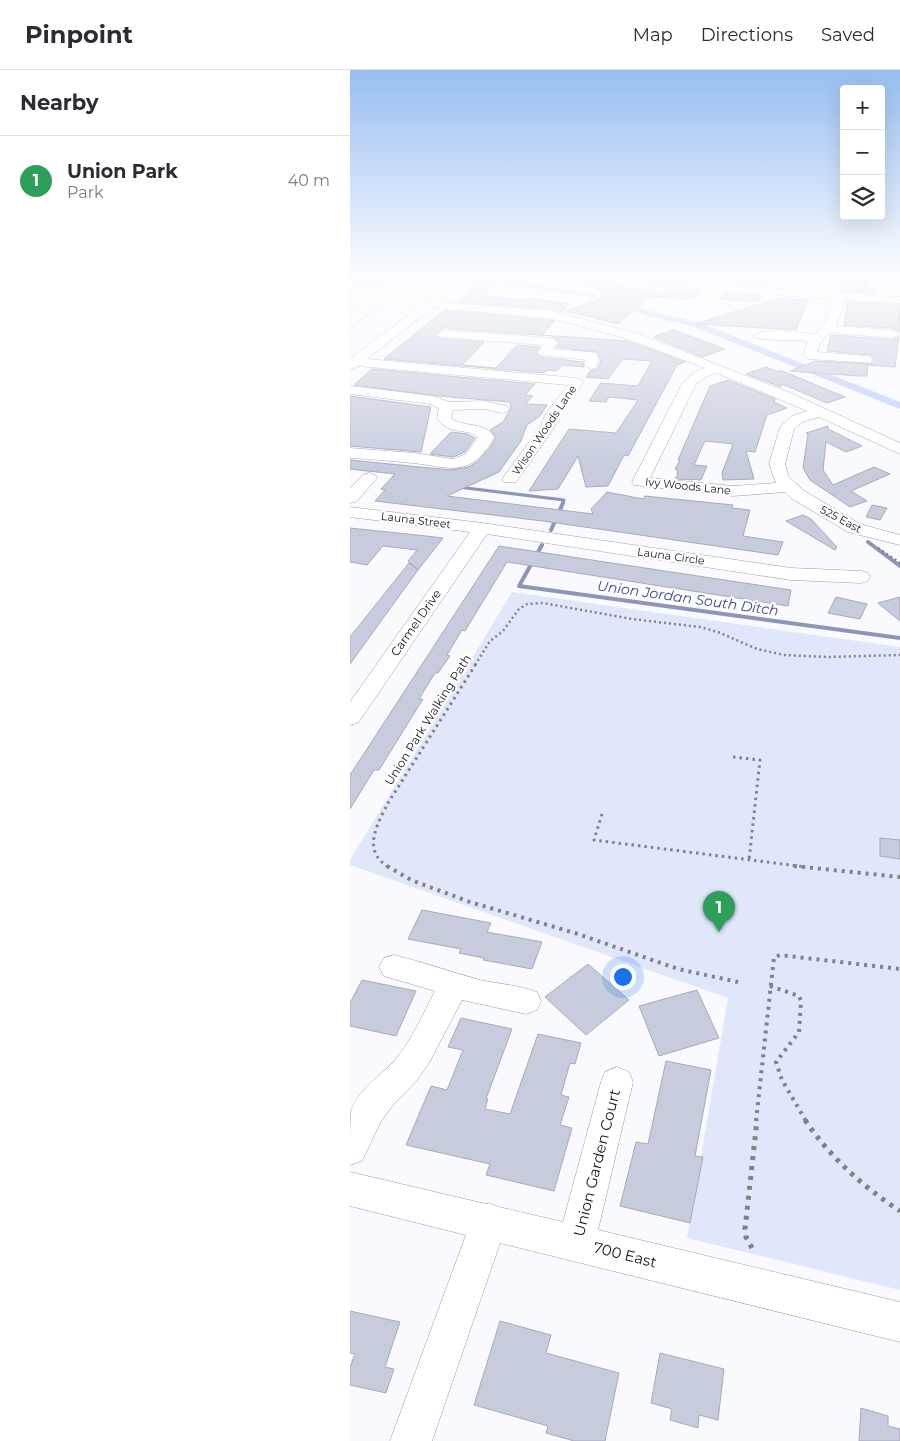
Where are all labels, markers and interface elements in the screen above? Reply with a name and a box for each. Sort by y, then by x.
text: Pinpoint [25,20,133,49]
text: Map [633,24,673,46]
text: Directions [701,24,793,46]
text: Saved [821,24,875,46]
map controls [840,85,885,220]
button: + [840,85,885,130]
text: Nearby [20,90,99,115]
button: − [840,130,885,175]
text: Union Park [67,160,178,183]
text: 1 [33,171,39,190]
text: 40 m [288,171,330,190]
button: layers [840,175,885,220]
text: Park [67,183,104,202]
street label: Wison Woods Lane [509,382,580,478]
street label: Ivy Woods Lane [644,475,732,498]
street label: 525 East [818,502,865,536]
street label: Launa Street [380,509,452,531]
street label: Launa Circle [636,544,706,568]
water label: Union Jordan South Ditch [596,576,780,620]
street label: Carmel Drive [387,586,444,659]
street label: Union Park Walking Path [381,652,474,788]
pin: 1 [703,891,735,932]
your location [610,964,636,990]
street label: Union Garden Court [569,1087,624,1239]
street label: 700 East [592,1237,659,1272]

